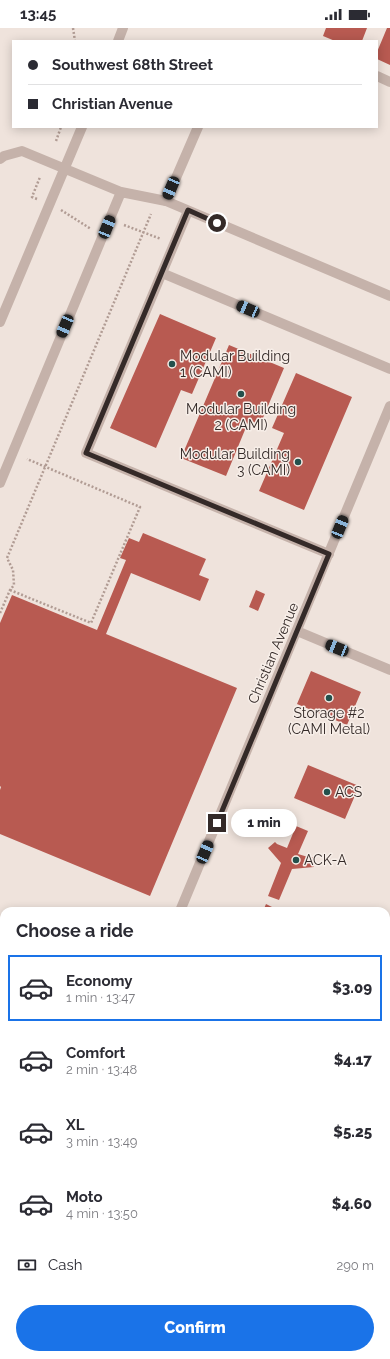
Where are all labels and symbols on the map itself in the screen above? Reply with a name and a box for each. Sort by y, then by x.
car [161,175,181,201]
car [97,214,117,240]
route start [208,214,226,232]
car [235,299,261,319]
car [55,313,75,339]
place label: Modular Building 1 (CAMI) [180,348,290,380]
marker: Modular Building 1 (CAMI) [167,359,177,369]
marker: Modular Building 2 (CAMI) [236,389,246,399]
place label: Modular Building 2 (CAMI) [186,401,296,433]
place label: Modular Building 3 (CAMI) [180,446,290,478]
marker: Modular Building 3 (CAMI) [293,457,303,467]
car [330,514,350,540]
street label: Christian Avenue [244,600,302,706]
car [324,638,350,658]
marker: Storage #2 (CAMI Metal) [324,693,334,703]
place label: Storage #2 (CAMI Metal) [288,705,370,737]
place label: ACS [335,784,363,800]
marker: ACS [322,787,332,797]
callout: 1 min [231,809,297,837]
route end [208,814,226,832]
car [195,839,215,865]
place label: ACK-A [304,852,347,868]
marker: ACK-A [291,855,301,865]

